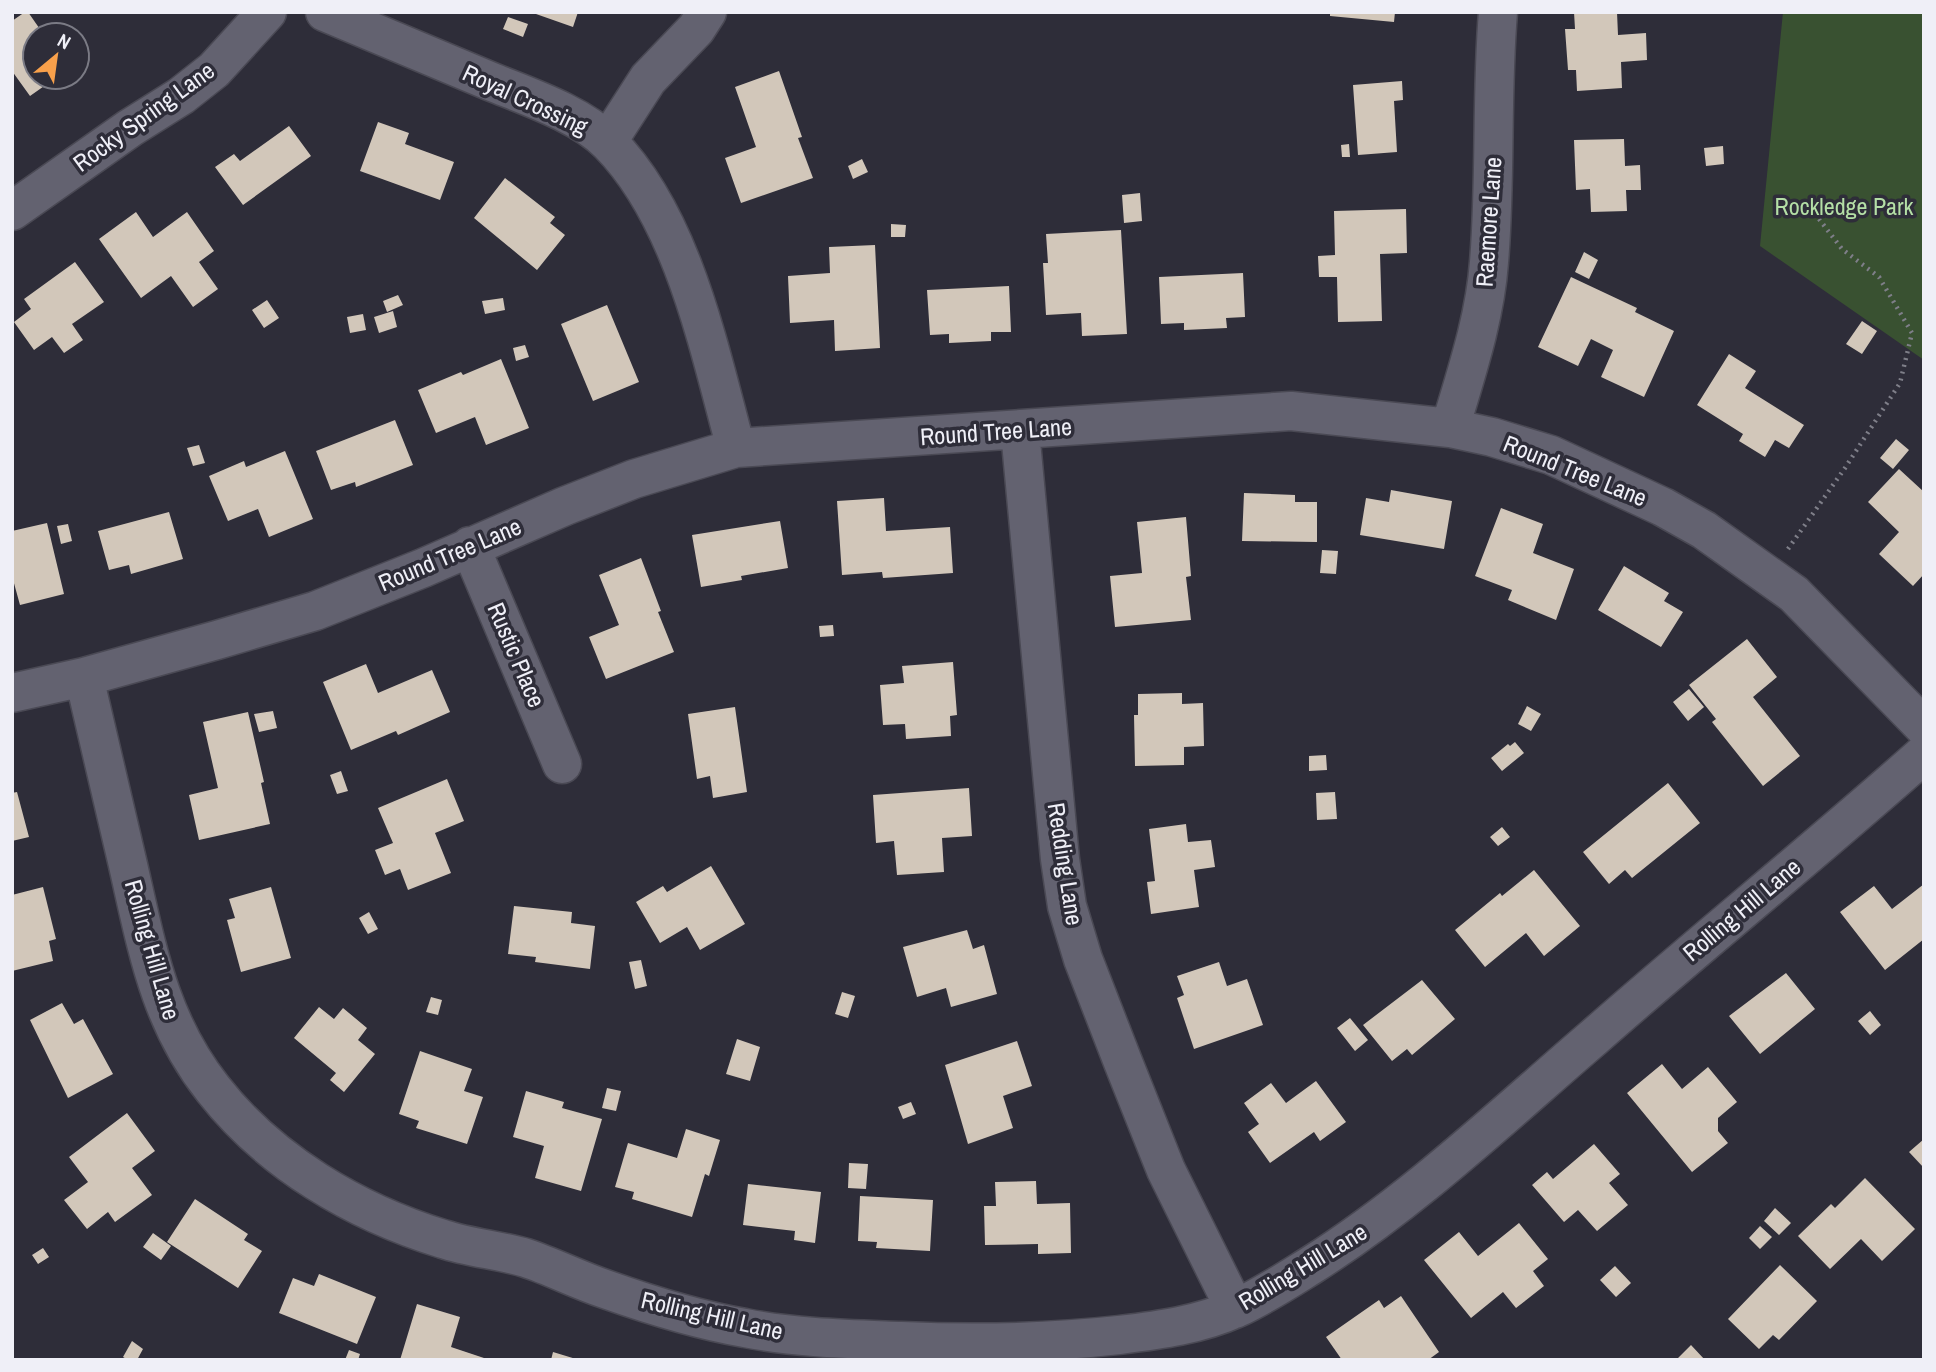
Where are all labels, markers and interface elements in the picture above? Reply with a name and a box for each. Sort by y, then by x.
north arrow [21,21,91,91]
text: N [53,27,75,55]
street label: Rocky Spring Lane [66,54,221,178]
street label: Royal Crossing [458,56,593,142]
street label: Raemore Lane [1468,156,1509,288]
park label: Rockledge Park [1775,190,1914,222]
street label: Round Tree Lane [919,410,1073,452]
street label: Round Tree Lane [1499,427,1652,513]
street label: Round Tree Lane [373,510,526,599]
street label: Rustic Place [481,598,553,712]
street label: Redding Lane [1041,800,1091,927]
street label: Rolling Hill Lane [1676,851,1807,968]
street label: Rolling Hill Lane [118,876,188,1024]
street label: Rolling Hill Lane [1232,1215,1373,1317]
street label: Rolling Hill Lane [638,1283,786,1347]

